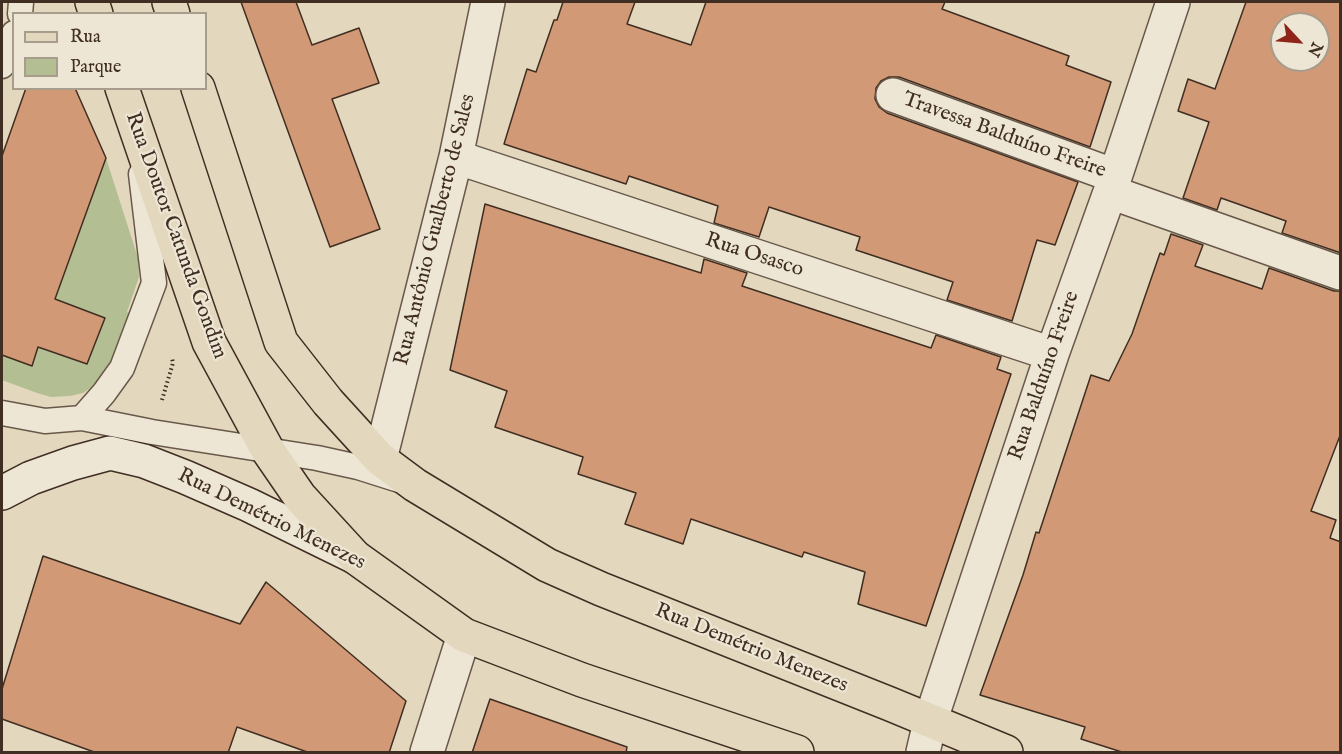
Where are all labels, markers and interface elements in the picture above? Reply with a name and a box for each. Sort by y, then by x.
legend [12,12,207,90]
north arrow [1270,12,1330,72]
text: Rua [70,26,101,49]
text: N [1302,38,1326,60]
text: Parque [70,56,121,79]
street label: Travessa Balduíno Freire [899,88,1109,184]
street label: Rua Antônio Gualberto de Sales [390,92,482,368]
street label: Rua Doutor Catunda Gondim [119,109,231,363]
street label: Rua Osasco [702,228,806,284]
street label: Rua Balduíno Freire [1004,288,1086,464]
street label: Rua Demétrio Menezes [173,464,369,576]
street label: Rua Demétrio Menezes [651,599,851,699]

